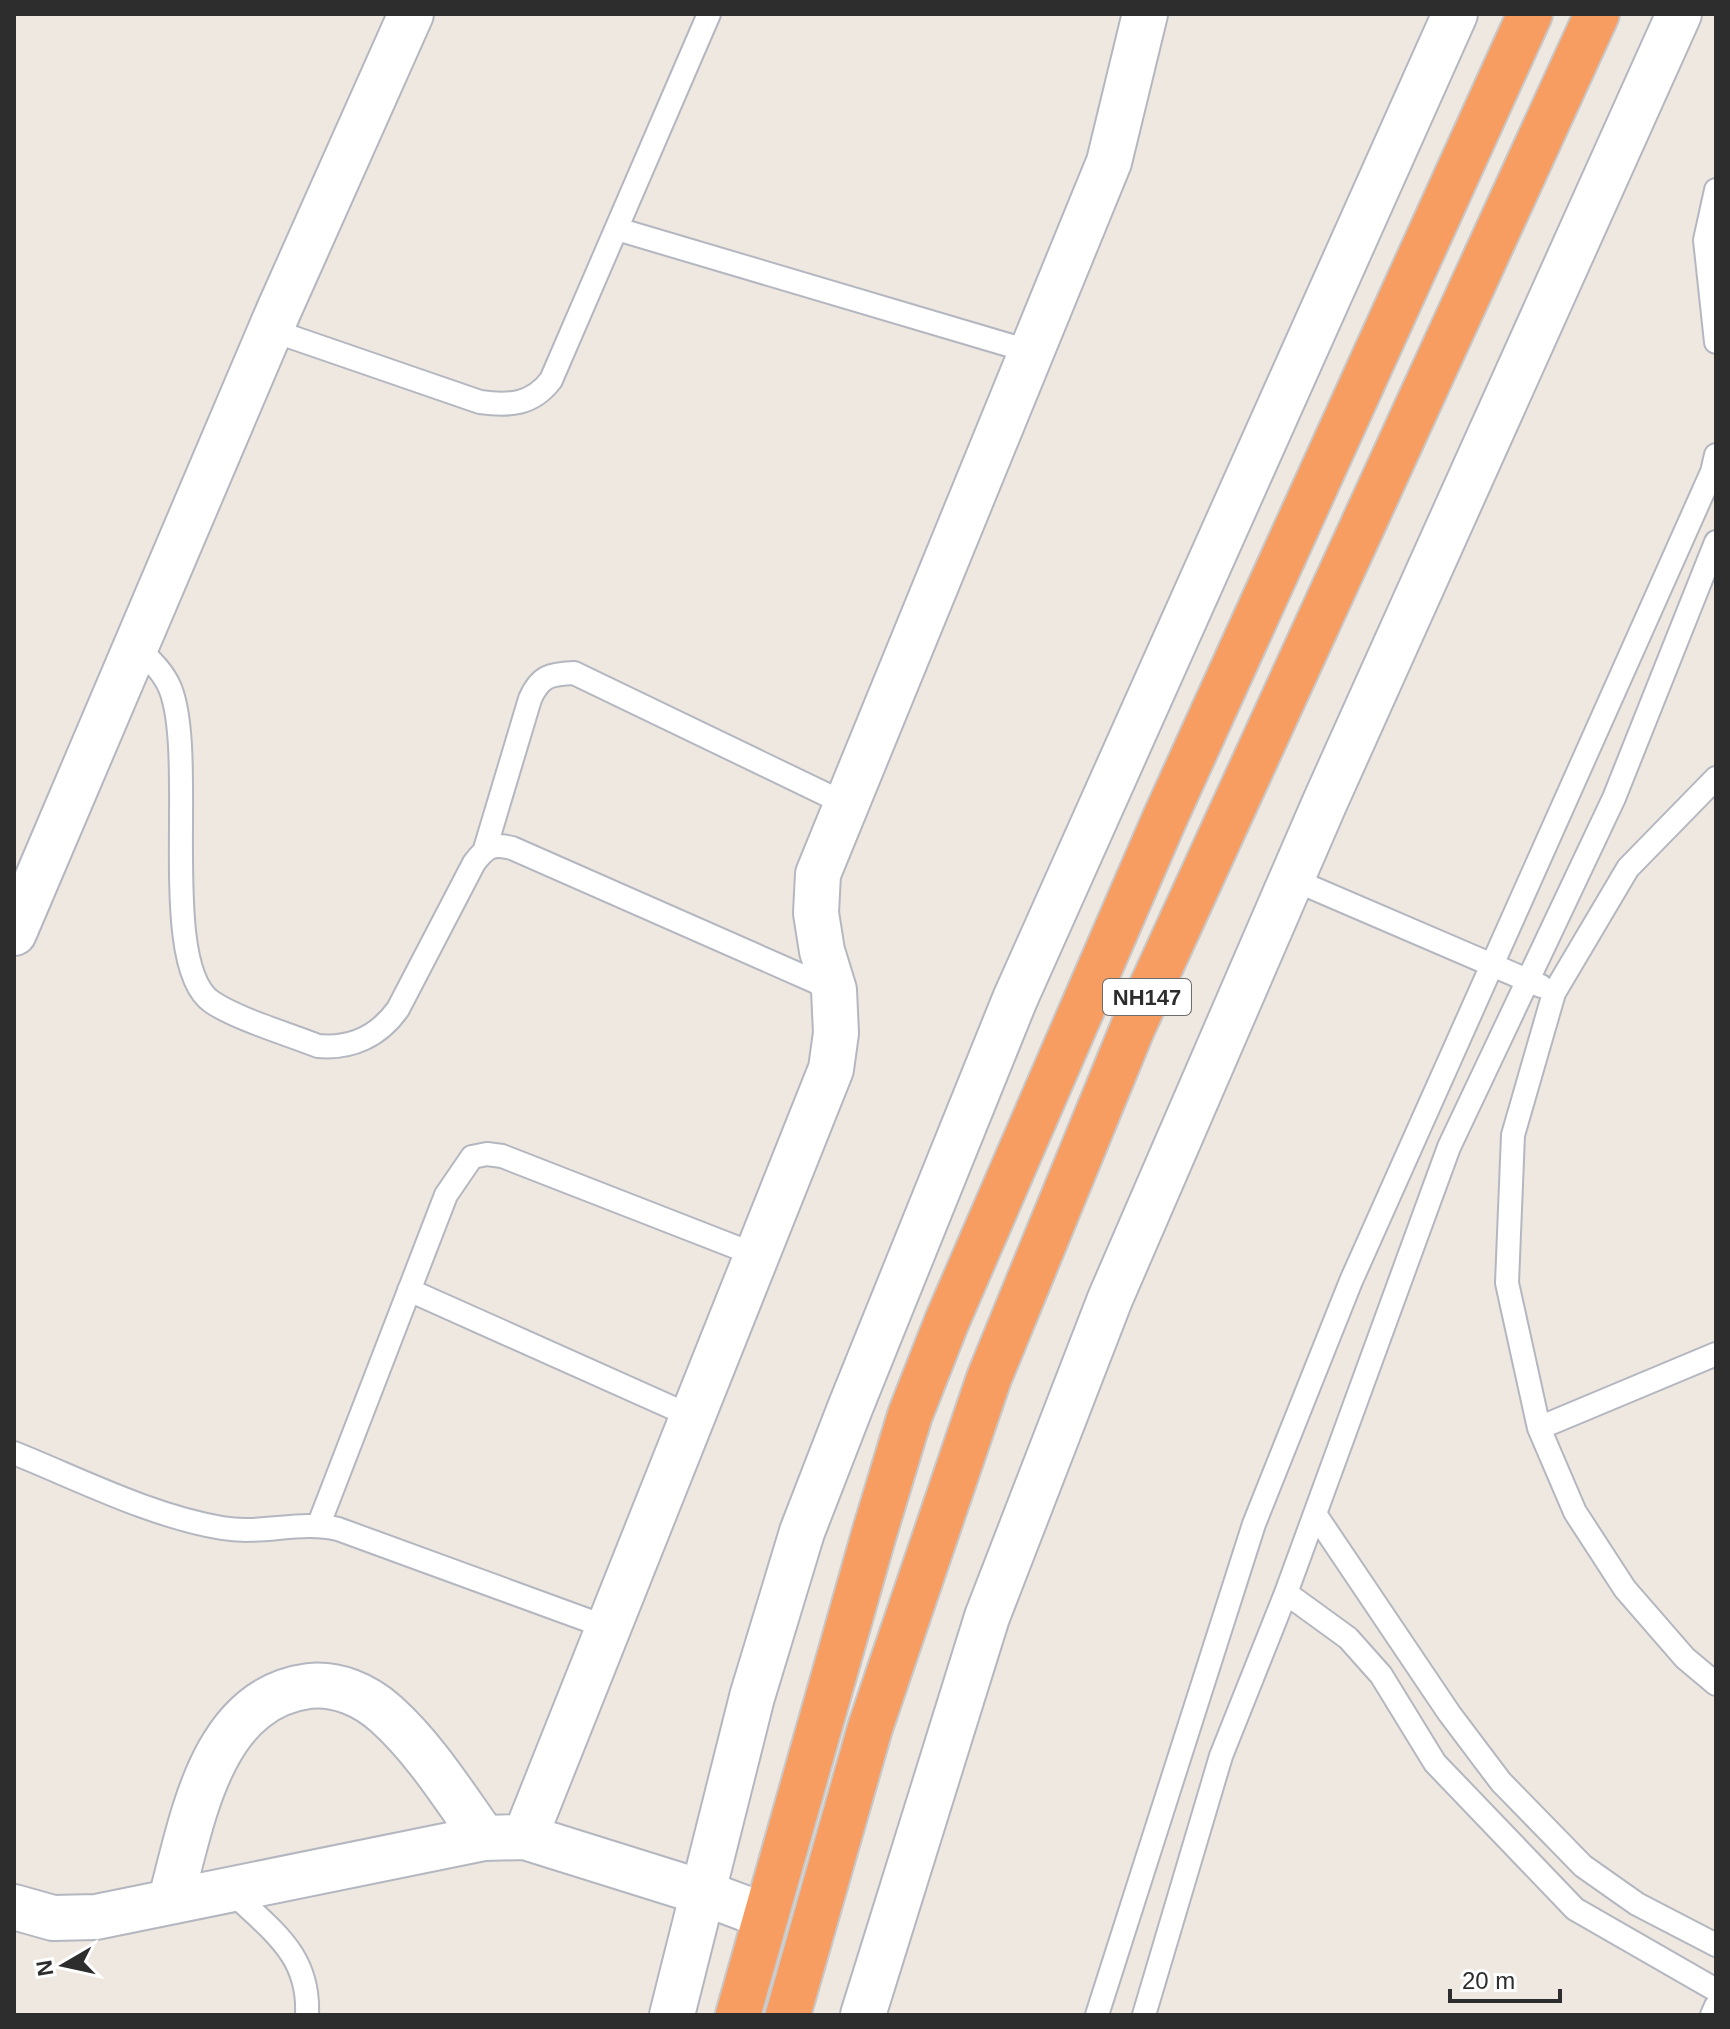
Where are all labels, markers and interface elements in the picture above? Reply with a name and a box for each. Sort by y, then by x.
road number: NH147 [1103,979,1191,1015]
north arrow [24,1925,104,2005]
scale bar [1450,1953,1560,2003]
text: N [31,1958,58,1978]
text: 20 m [1462,1967,1515,1994]

